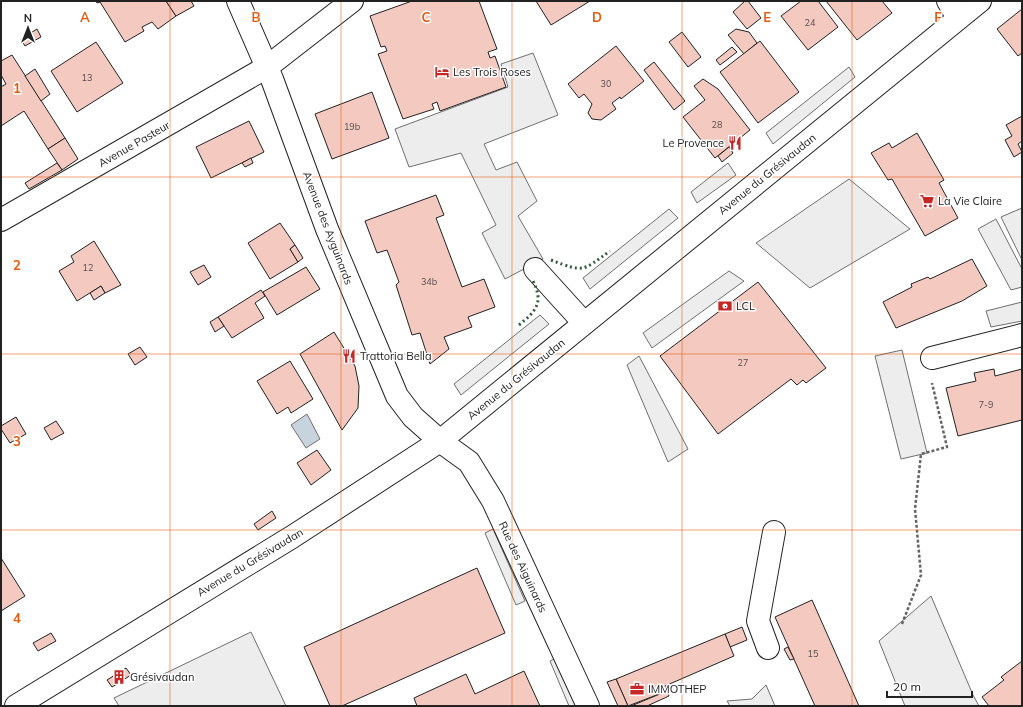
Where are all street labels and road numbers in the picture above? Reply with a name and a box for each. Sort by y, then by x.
street label: Avenue Pasteur [96,118,172,170]
street label: Avenue du Grésivaudan [715,130,819,218]
street label: Avenue des Ayguinards [300,169,356,287]
street label: Avenue du Grésivaudan [464,335,568,423]
street label: Rue des Aiguinards [496,519,550,615]
street label: Avenue du Grésivaudan [194,525,306,599]

